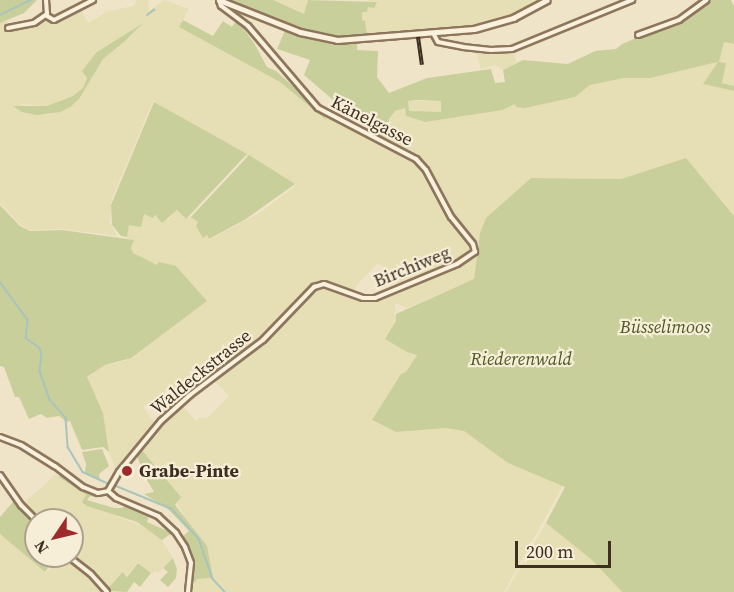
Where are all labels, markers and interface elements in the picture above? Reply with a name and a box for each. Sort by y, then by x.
street label: Känelgasse [327,91,417,151]
street label: Birchiweg [371,242,453,292]
park label: Büsselimoos [620,316,710,338]
street label: Waldeckstrasse [146,325,256,419]
park label: Riederenwald [470,348,572,370]
place label: Grabe-Pinte [139,460,239,482]
marker: Grabe-Pinte [120,464,134,478]
north arrow [24,508,84,568]
scale bar [518,529,614,567]
text: N [29,536,53,558]
text: 200 m [526,539,573,564]

